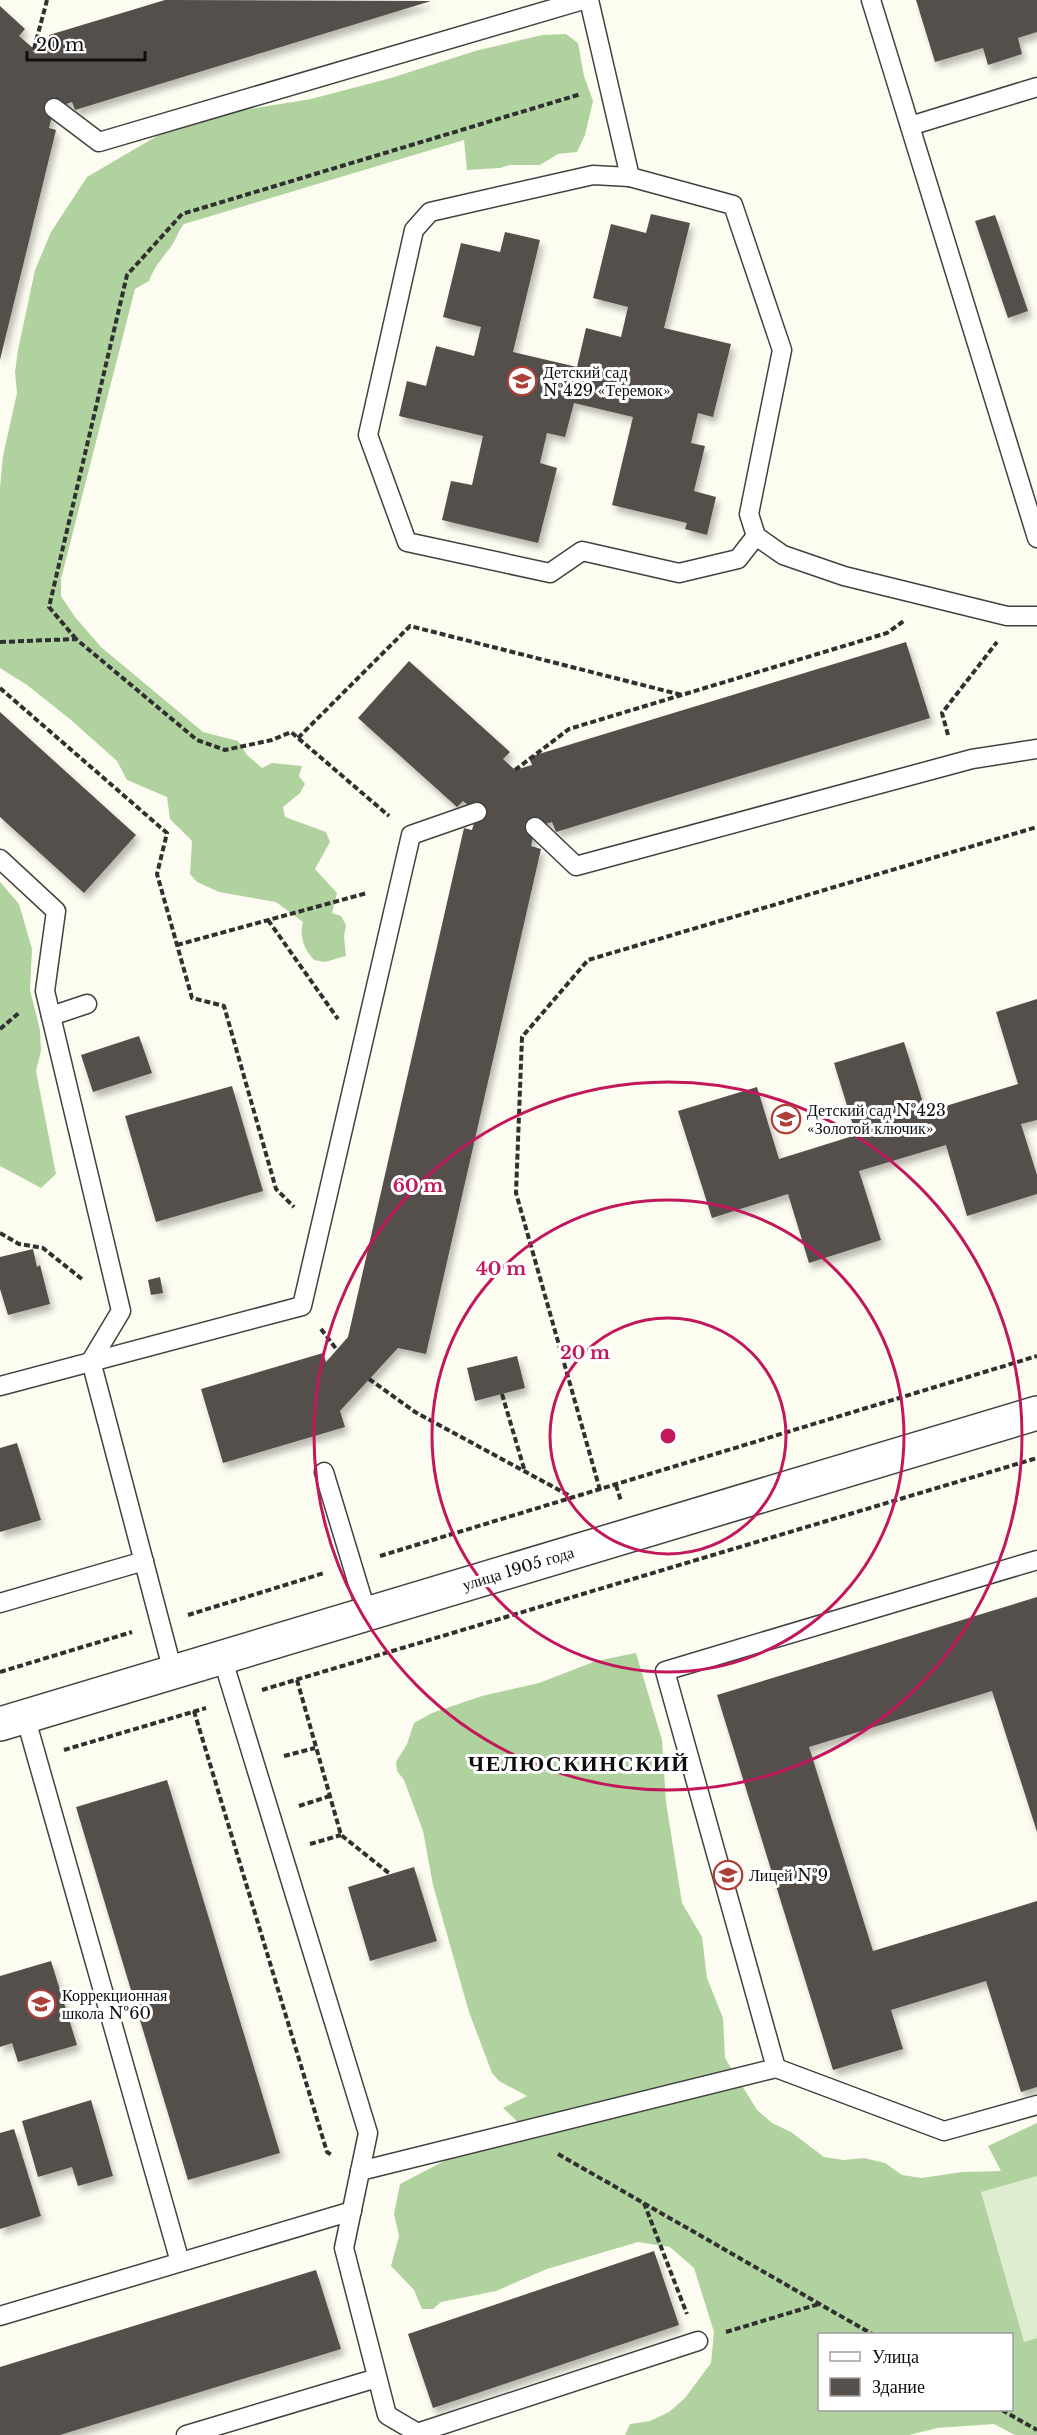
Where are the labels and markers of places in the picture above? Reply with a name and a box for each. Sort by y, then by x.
place label: Детский сад №429 «Теремок» [543,362,671,400]
school or university icon: Детский сад №429 «Теремок» [506,365,538,397]
place label: Детский сад №423 «Золотой ключик» [807,1100,946,1138]
school or university icon: Детский сад №423 «Золотой ключик» [770,1103,802,1135]
centre of rings [658,1426,678,1446]
school or university icon: Лицей №9 [712,1859,744,1891]
place label: Лицей №9 [749,1865,828,1885]
place label: Коррекционная школа №60 [62,1985,168,2023]
school or university icon: Коррекционная школа №60 [25,1988,57,2020]

